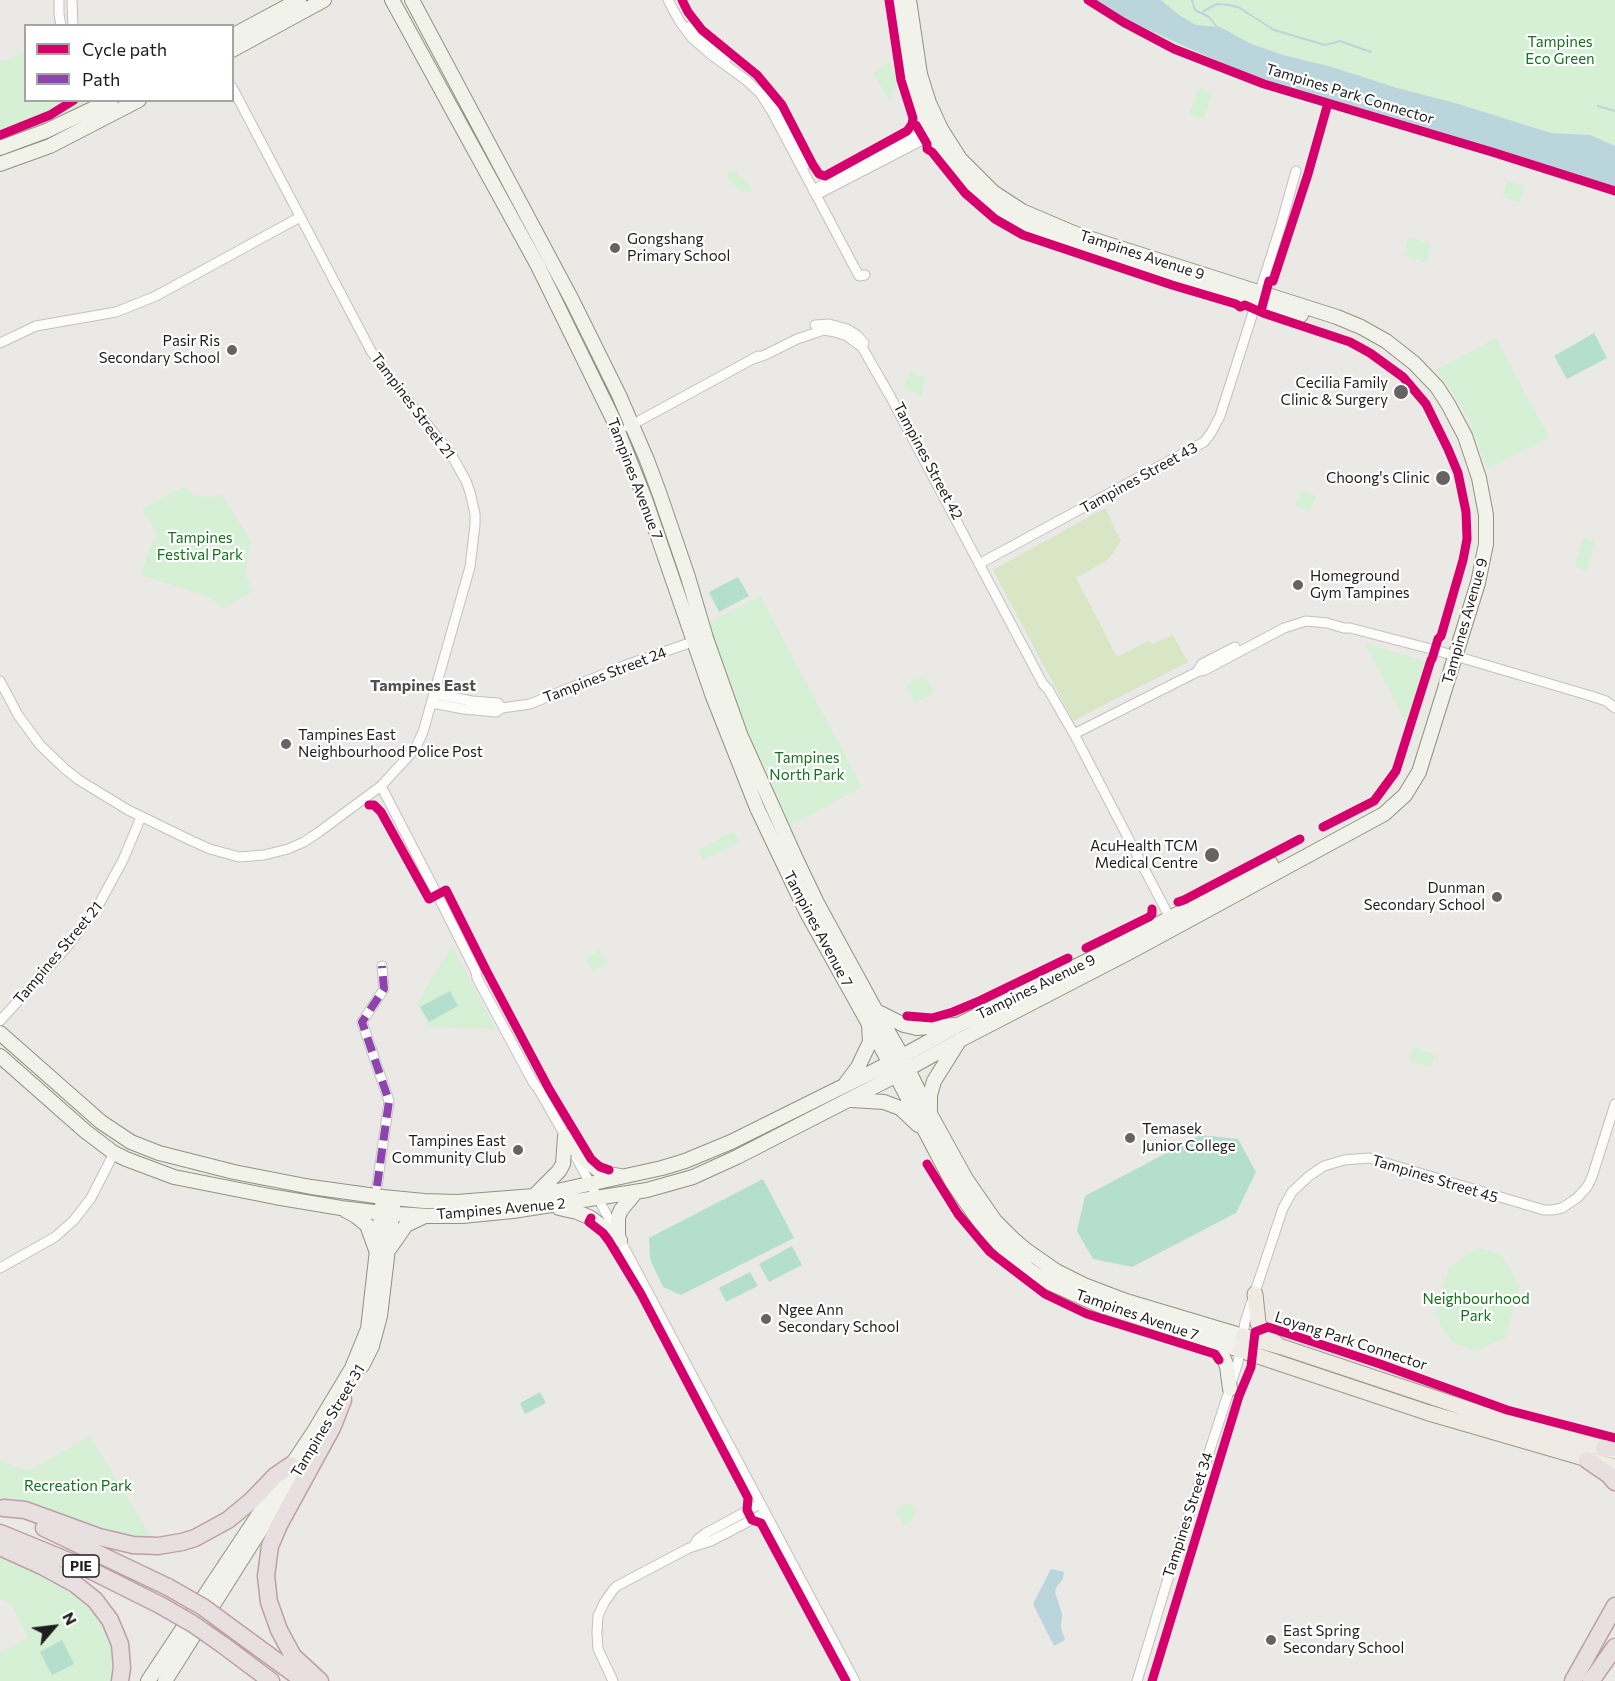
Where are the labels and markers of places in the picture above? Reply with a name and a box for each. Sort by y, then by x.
place label: Gongshang Primary School [627,230,730,265]
marker: Gongshang Primary School [608,241,622,255]
place label: Pasir Ris Secondary School [99,332,220,367]
marker: Pasir Ris Secondary School [225,343,239,357]
place label: Cecilia Family Clinic & Surgery [1281,374,1388,409]
marker: Cecilia Family Clinic & Surgery [1392,383,1410,401]
place label: Choong's Clinic [1326,469,1430,487]
marker: Choong's Clinic [1434,469,1452,487]
place label: Homeground Gym Tampines [1310,567,1410,602]
marker: Homeground Gym Tampines [1291,578,1305,592]
place label: Tampines East Neighbourhood Police Post [298,726,483,761]
marker: Tampines East Neighbourhood Police Post [279,737,293,751]
place label: AcuHealth TCM Medical Centre [1090,837,1198,872]
marker: AcuHealth TCM Medical Centre [1203,846,1221,864]
place label: Dunman Secondary School [1364,879,1485,914]
marker: Dunman Secondary School [1490,890,1504,904]
place label: Temasek Junior College [1142,1120,1236,1155]
marker: Temasek Junior College [1123,1131,1137,1145]
place label: Tampines East Community Club [392,1132,506,1167]
marker: Tampines East Community Club [511,1143,525,1157]
place label: Ngee Ann Secondary School [778,1301,899,1336]
marker: Ngee Ann Secondary School [759,1312,773,1326]
place label: East Spring Secondary School [1283,1622,1404,1657]
marker: East Spring Secondary School [1264,1633,1278,1647]

